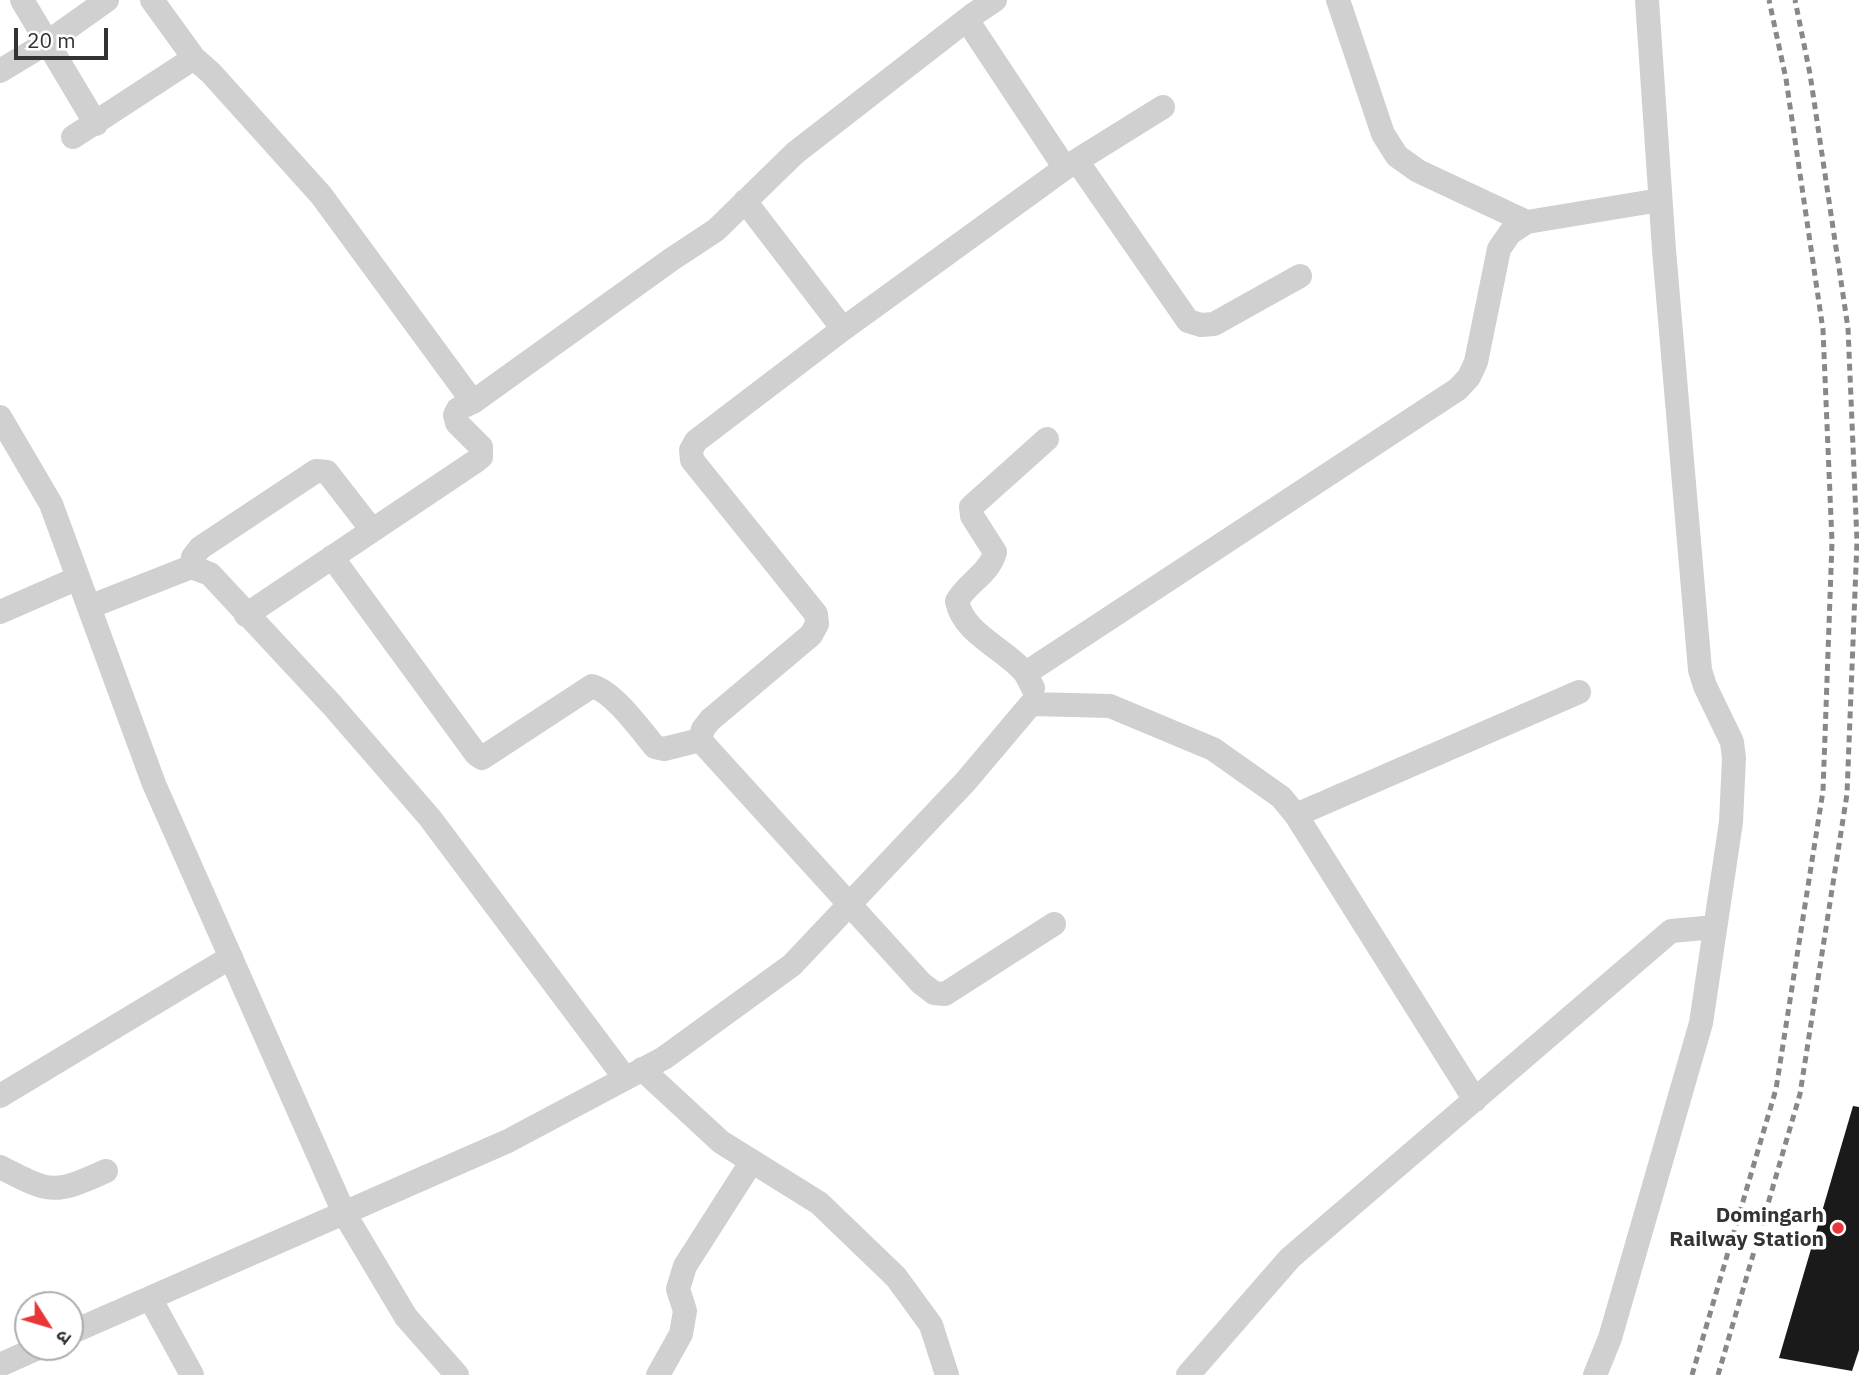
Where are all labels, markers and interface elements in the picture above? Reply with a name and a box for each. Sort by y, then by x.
scale bar [18,14,112,58]
text: 20 m [27,26,76,54]
place label: Domingarh Railway Station [1669,1203,1824,1253]
marker: Domingarh Railway Station [1830,1220,1846,1236]
north arrow [14,1291,84,1361]
text: उ [51,1326,77,1349]

